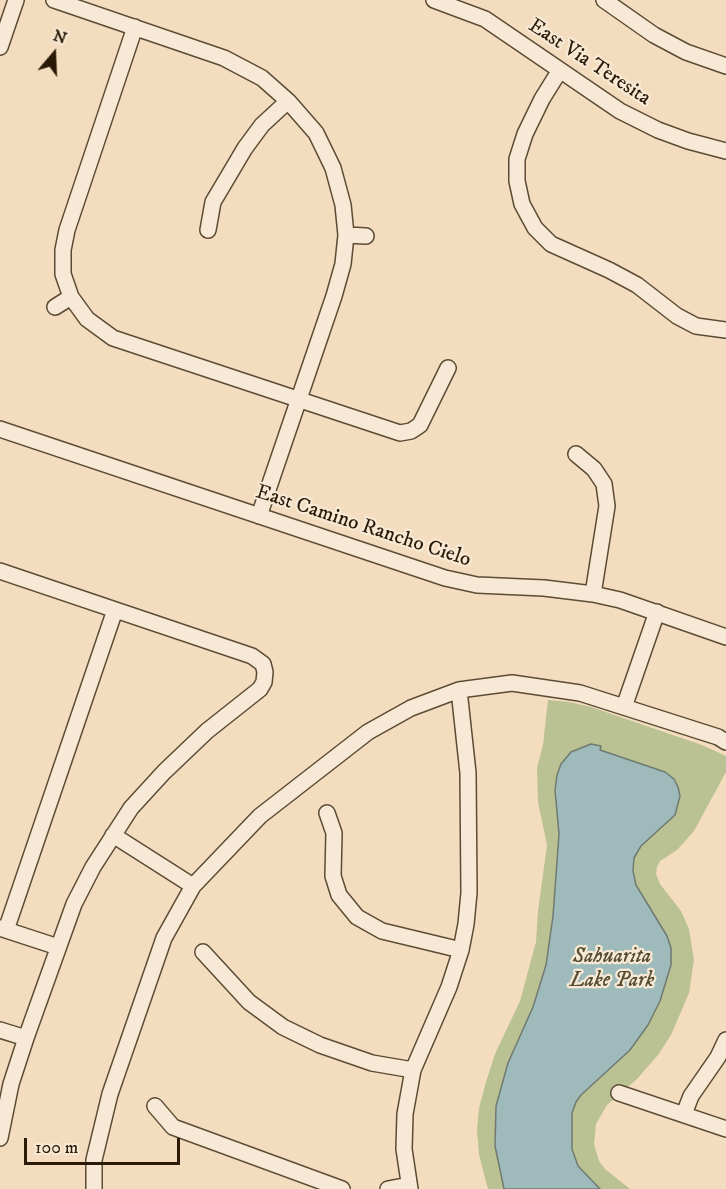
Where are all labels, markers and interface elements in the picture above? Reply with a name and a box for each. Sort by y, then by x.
street label: East Via Teresita [523,14,655,112]
north arrow [24,24,84,84]
text: N [50,25,69,49]
street label: East Camino Rancho Cielo [252,480,474,574]
park label: Sahuarita Lake Park [570,945,654,995]
scale bar [27,1126,183,1164]
text: 100 m [35,1137,78,1159]

